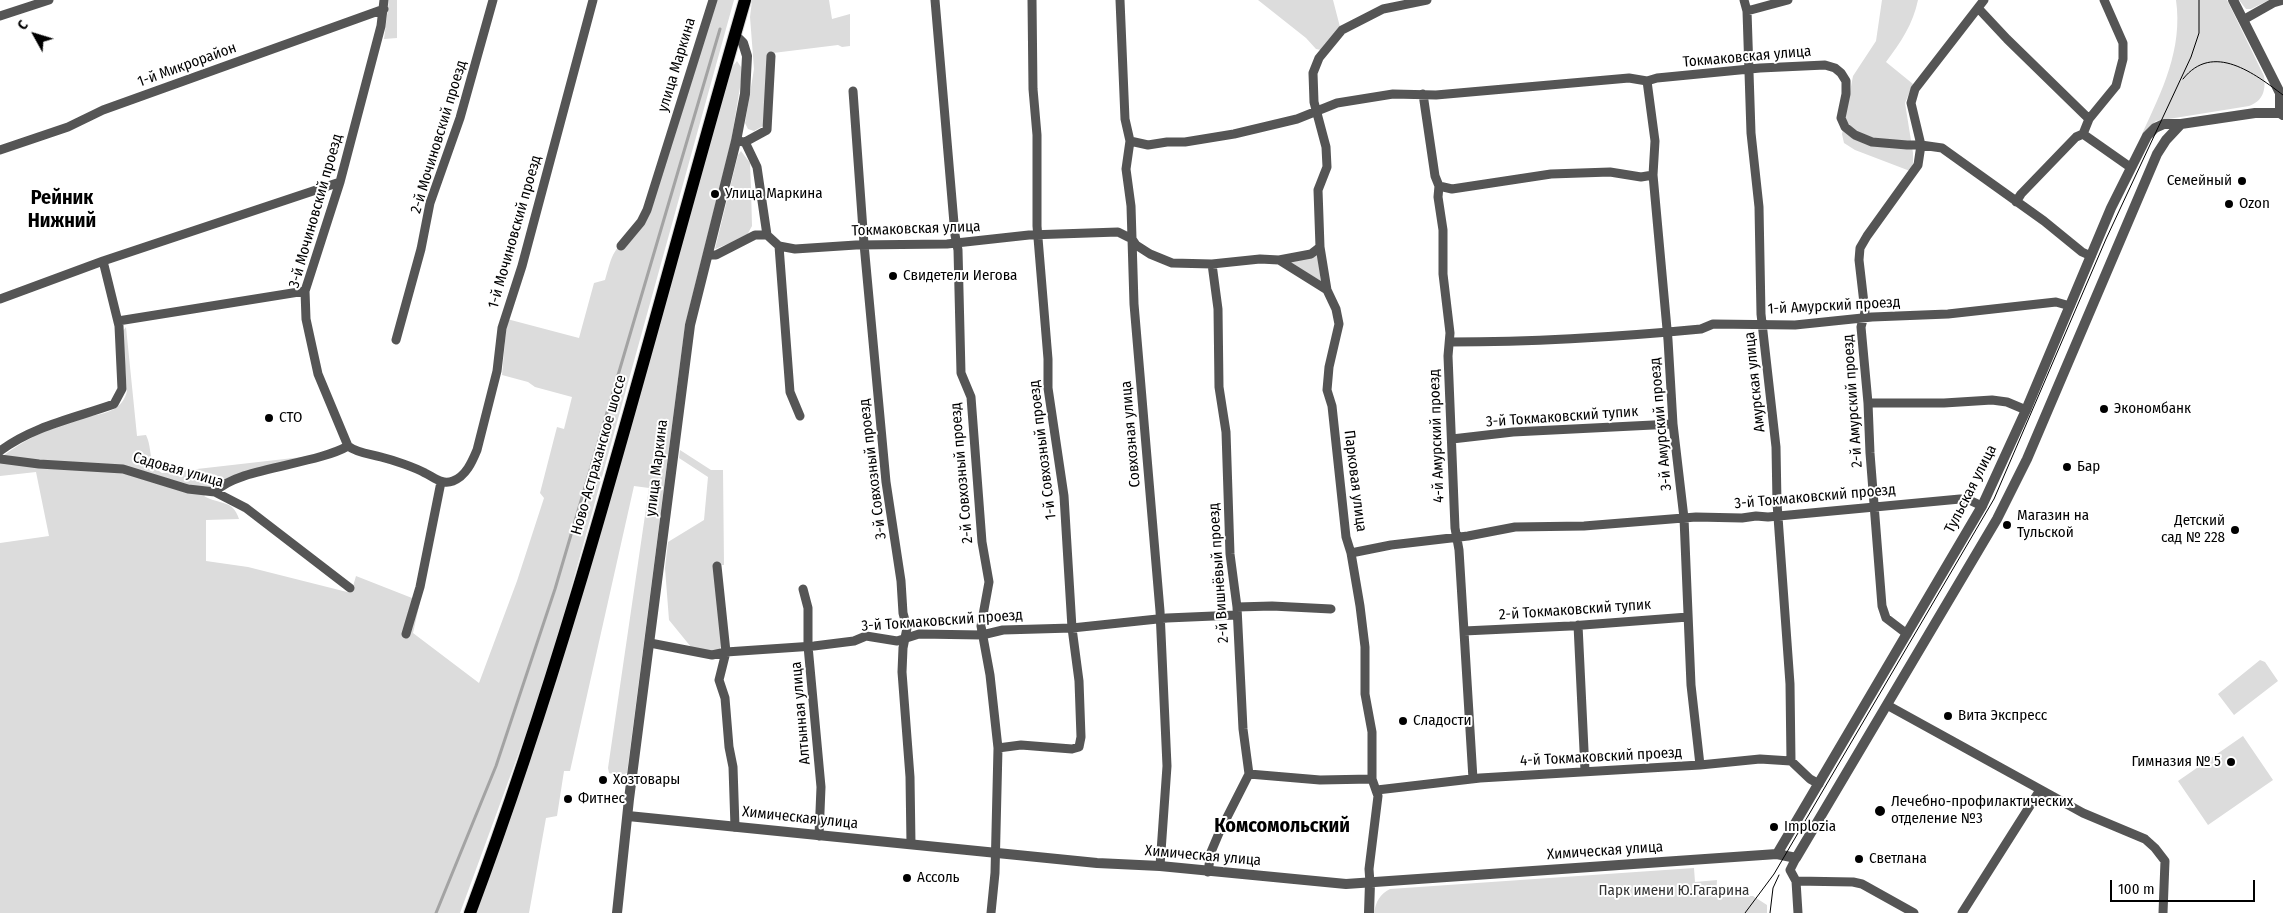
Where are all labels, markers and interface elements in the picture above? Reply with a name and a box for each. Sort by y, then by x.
north arrow [10,10,60,60]
street label: улица Маркина [654,16,700,114]
text: С [14,17,32,33]
street label: 1-й Микрорайон [135,39,239,91]
street label: Токмаковская улица [1682,42,1812,72]
street label: 2-й Мочиновский проезд [407,58,471,216]
street label: 3-й Мочиновский проезд [285,132,347,290]
street label: 1-й Мочиновский проезд [485,153,545,311]
place label: Семейный [2167,172,2232,190]
marker: Семейный [2236,175,2248,187]
place label: Улица Маркина [725,185,823,203]
district label: Рейник Нижний [28,186,96,233]
marker: Улица Маркина [709,188,721,200]
place label: Ozon [2239,195,2270,213]
marker: Ozon [2223,198,2235,210]
street label: Токмаковская улица [851,218,981,240]
place label: Свидетели Иегова [903,267,1017,285]
marker: Свидетели Иегова [887,270,899,282]
street label: 1-й Амурский проезд [1767,294,1901,318]
street label: Амурская улица [1741,331,1769,433]
street label: 2-й Амурский проезд [1839,334,1867,468]
street label: 3-й Амурский проезд [1646,357,1676,491]
street label: 4-й Амурский проезд [1426,369,1448,503]
street label: Ново-Астраханское шоссе [568,373,630,537]
street label: 1-й Совхозный проезд [1025,379,1061,521]
street label: Совхозная улица [1117,380,1145,488]
street label: 3-й Совхозный проезд [855,398,891,540]
place label: Экономбанк [2114,400,2191,418]
street label: 2-й Совхозный проезд [947,402,977,544]
street label: 3-й Токмаковский тупик [1485,403,1639,431]
marker: Экономбанк [2098,403,2110,415]
place label: СТО [279,409,302,427]
marker: СТО [263,412,275,424]
street label: улица Маркина [642,419,672,517]
street label: Парковая улица [1340,429,1370,533]
street label: Тульская улица [1941,442,2001,536]
street label: Садовая улица [131,448,225,492]
place label: Бар [2077,458,2100,476]
marker: Бар [2061,461,2073,473]
street label: 3-й Токмаковский проезд [1734,481,1896,513]
street label: 2-й Вишнёвый проезд [1205,502,1233,644]
place label: Магазин на Тульской [2017,507,2089,542]
place label: Детский сад № 228 [2161,512,2225,547]
marker: Магазин на Тульской [2001,519,2013,531]
marker: Детский сад № 228 [2229,524,2241,536]
street label: 2-й Токмаковский тупик [1498,596,1652,624]
street label: 3-й Токмаковский проезд [861,606,1023,636]
street label: Алтынная улица [788,661,814,765]
place label: Вита Экспресс [1958,707,2047,725]
marker: Вита Экспресс [1942,710,1954,722]
place label: Сладости [1413,712,1472,730]
marker: Сладости [1397,715,1409,727]
street label: 4-й Токмаковский проезд [1520,744,1682,770]
place label: Гимназия № 5 [2132,753,2221,771]
marker: Гимназия № 5 [2225,756,2237,768]
place label: Хозтовары [613,771,680,789]
marker: Хозтовары [597,774,609,786]
place label: Фитнес [578,790,625,808]
marker: Фитнес [562,793,574,805]
place label: Лечебно-профилактических отделение №3 [1891,793,2073,828]
street label: Химическая улица [741,803,859,833]
marker: Лечебно-профилактических отделение №3 [1873,804,1887,818]
district label: Комсомольский [1214,814,1350,838]
place label: Implozia [1784,818,1836,836]
marker: Implozia [1768,821,1780,833]
street label: Химическая улица [1546,838,1664,864]
street label: Химическая улица [1144,842,1262,870]
place label: Светлана [1869,850,1927,868]
marker: Светлана [1853,853,1865,865]
place label: Ассоль [917,869,960,887]
scale bar [2113,870,2258,902]
marker: Ассоль [901,872,913,884]
text: 100 m [2118,880,2155,898]
park label: Парк имени Ю.Гагарина [1599,882,1749,900]

